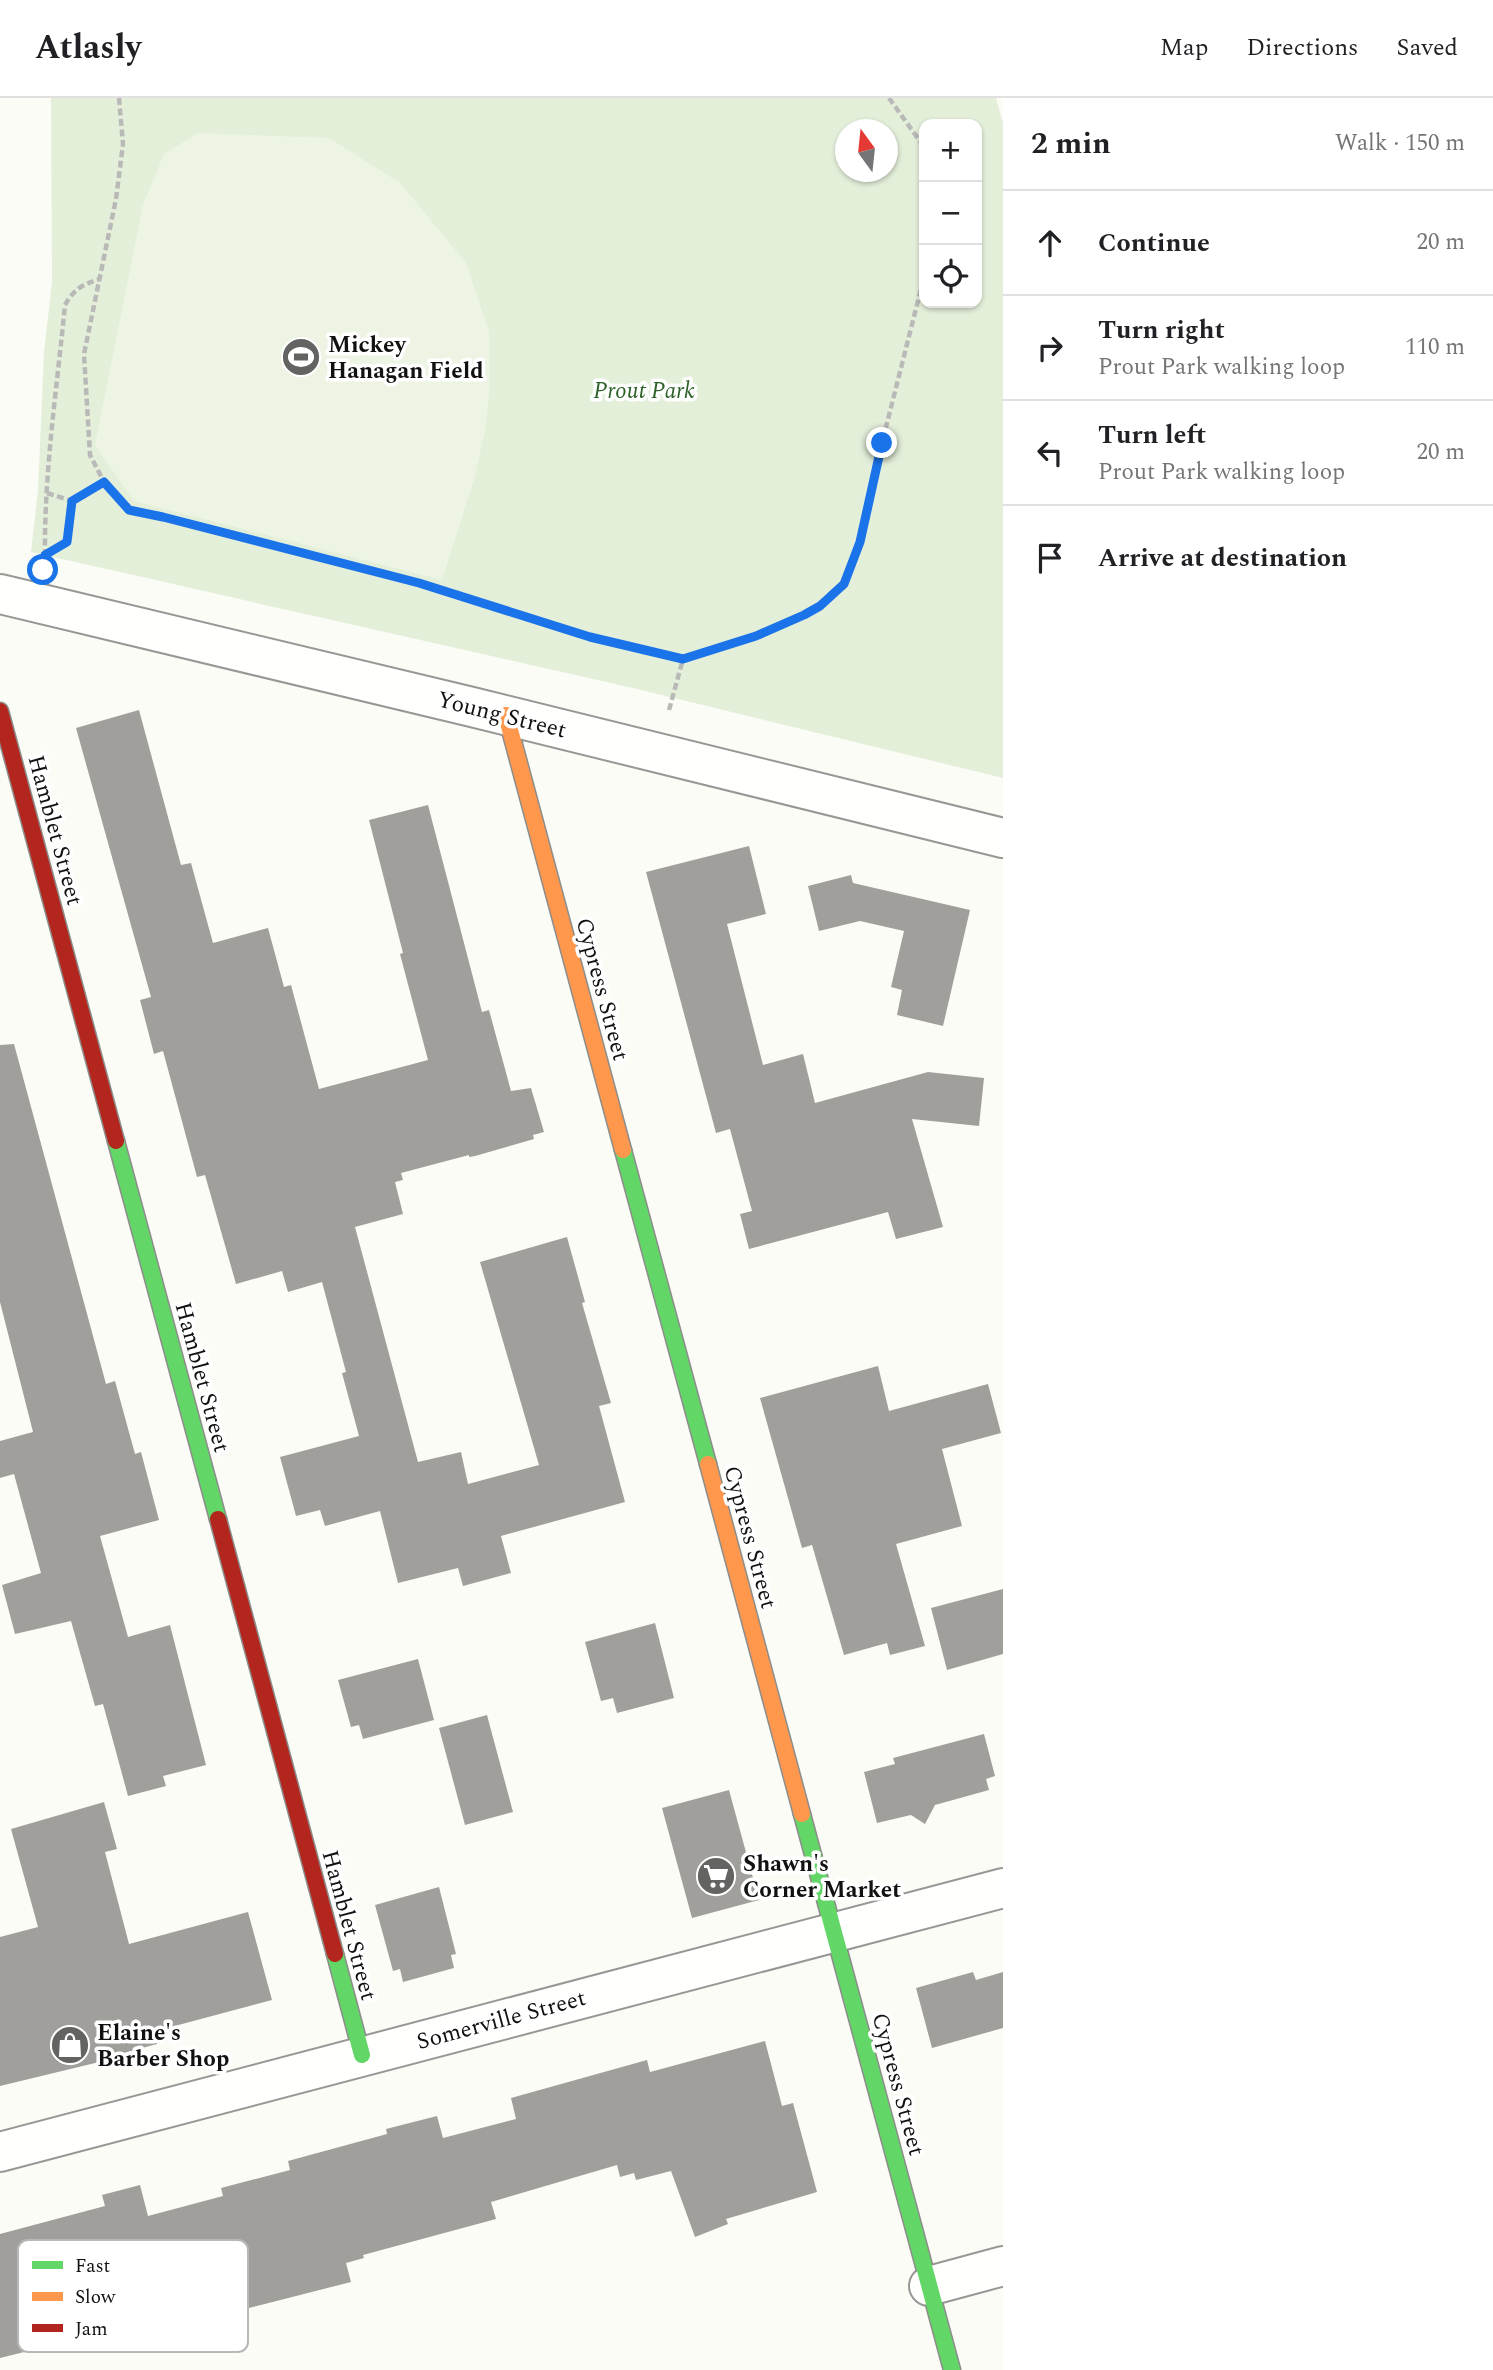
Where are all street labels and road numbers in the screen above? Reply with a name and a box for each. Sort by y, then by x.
street label: Young Street [433,682,570,748]
street label: Hamblet Street [18,751,91,910]
street label: Cypress Street [566,914,637,1065]
street label: Hamblet Street [165,1298,238,1457]
street label: Cypress Street [714,1462,785,1613]
street label: Hamblet Street [312,1846,385,2005]
street label: Somerville Street [413,1981,590,2060]
street label: Cypress Street [862,2009,933,2160]

